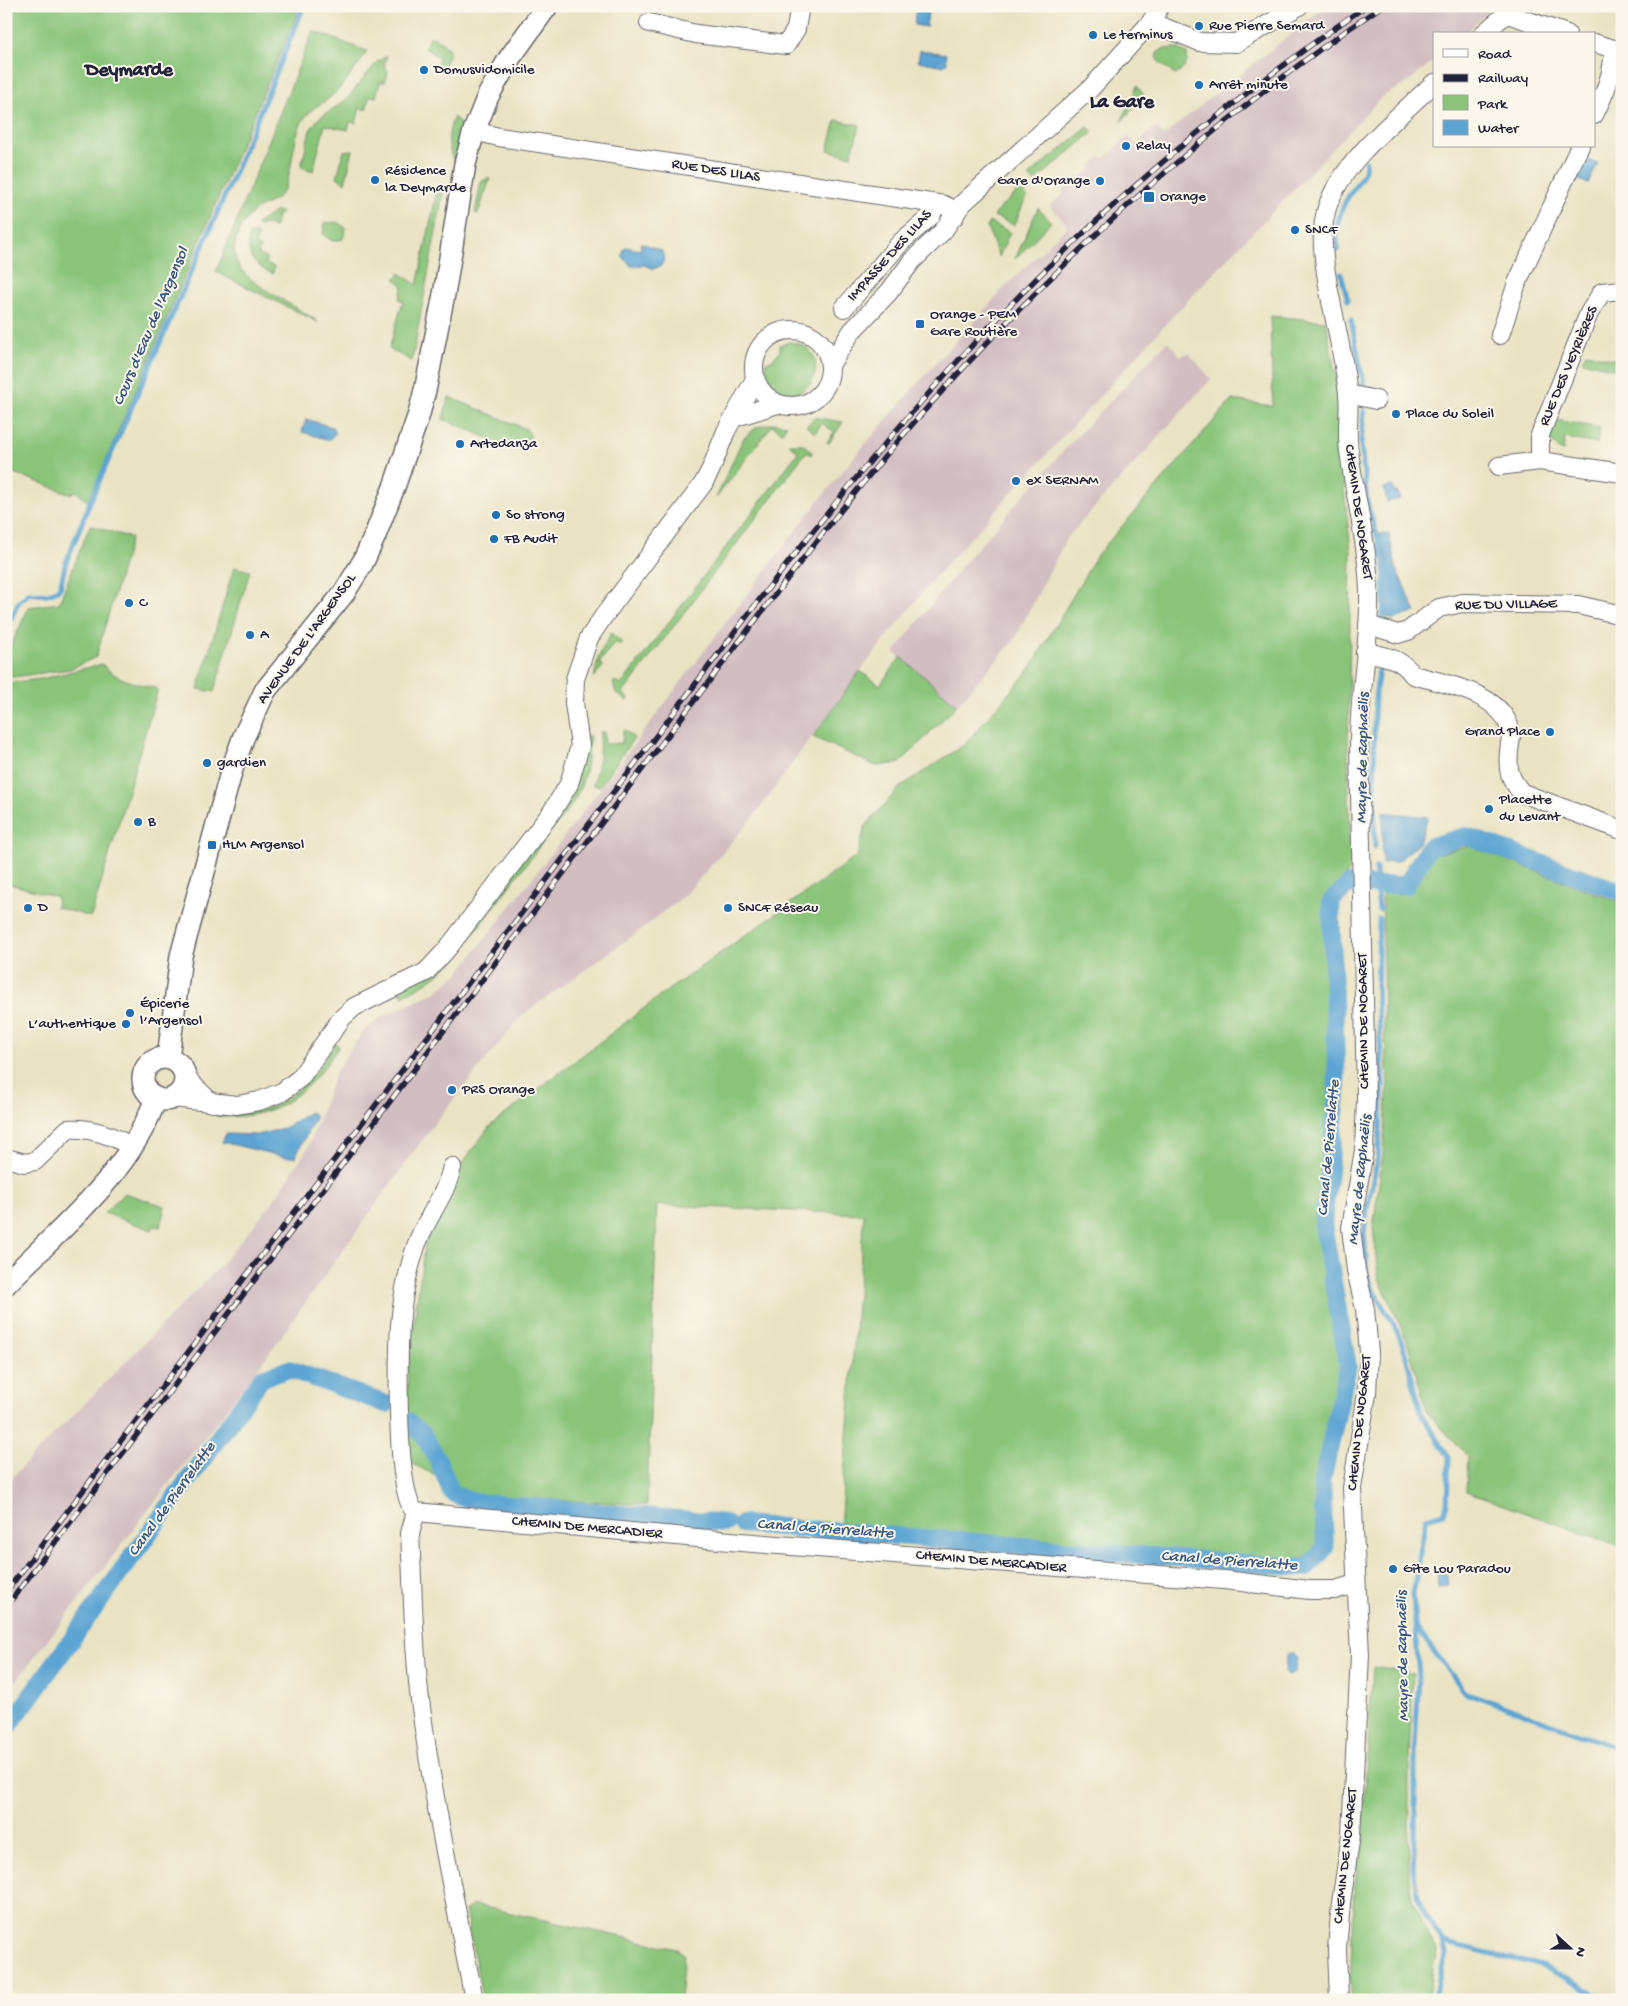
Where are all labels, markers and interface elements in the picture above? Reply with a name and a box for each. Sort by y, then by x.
place label: Rue Pierre Semard [1209,17,1325,35]
marker: Rue Pierre Semard [1193,20,1205,32]
place label: Le terminus [1103,26,1173,44]
marker: Le terminus [1087,29,1099,41]
legend [1433,32,1596,148]
text: Road [1478,46,1512,64]
district label: Deymarde [83,60,173,83]
place label: Domusvidomicile [433,61,535,79]
marker: Domusvidomicile [418,64,430,76]
text: Railway [1478,70,1529,88]
place label: Arrêt minute [1209,76,1288,94]
marker: Arrêt minute [1193,79,1205,91]
district label: La Gare [1090,92,1155,115]
text: Park [1477,96,1508,114]
text: Water [1478,120,1520,138]
place label: Relay [1136,137,1171,155]
marker: Relay [1120,140,1132,152]
street label: RUE DES LILAS [670,155,762,187]
place label: Résidence la Deymarde [385,162,466,197]
place label: Gare d'Orange [997,172,1090,190]
marker: Résidence la Deymarde [369,174,381,186]
marker: Gare d'Orange [1094,175,1106,187]
place label: Orange [1160,188,1206,206]
marker: Orange [1142,190,1156,204]
street label: IMPASSE DES LILAS [844,206,936,306]
place label: SNCF [1305,221,1339,239]
marker: SNCF [1289,224,1301,236]
water label: Cours d'Eau de l'Argensol [110,244,195,409]
street label: RUE DES VEYRIÈRES [1536,303,1602,429]
place label: Orange - PEM Gare Routière [930,306,1018,341]
marker: Orange - PEM Gare Routière [914,318,926,330]
place label: Place du Soleil [1405,405,1494,423]
marker: Place du Soleil [1390,408,1402,420]
place label: Artedanza [470,435,538,453]
marker: Artedanza [454,438,466,450]
street label: CHEMIN DE NOGARET [1340,443,1377,582]
place label: ex SERNAM [1026,472,1099,490]
marker: ex SERNAM [1010,475,1022,487]
place label: So strong [506,506,565,524]
marker: So strong [490,509,502,521]
place label: FB Audit [503,530,559,548]
marker: FB Audit [488,533,500,545]
street label: AVENUE DE L'ARGENSOL [254,570,361,708]
place label: C [139,594,148,612]
street label: RUE DU VILLAGE [1455,595,1558,615]
marker: C [123,597,135,609]
place label: A [260,626,270,644]
marker: A [244,629,256,641]
water label: Mayre de Raphaëlis [1353,690,1375,824]
place label: Grand Place [1465,723,1540,741]
marker: Grand Place [1544,726,1556,738]
place label: gardien [217,754,266,772]
marker: gardien [201,757,213,769]
place label: Placette du Levant [1498,791,1562,826]
marker: Placette du Levant [1483,803,1495,815]
place label: B [147,813,156,831]
marker: B [132,816,144,828]
place label: HLM Argensol [222,836,304,854]
marker: HLM Argensol [206,839,218,851]
place label: D [37,899,48,917]
place label: SNCF Réseau [738,899,818,917]
marker: D [22,902,34,914]
marker: SNCF Réseau [722,902,734,914]
street label: CHEMIN DE NOGARET [1354,952,1374,1089]
place label: Épicerie l’Argensol [140,995,202,1030]
marker: Épicerie l’Argensol [124,1007,136,1019]
place label: L’authentique [28,1015,116,1033]
marker: L’authentique [120,1018,132,1030]
water label: Canal de Pierrelatte [1315,1078,1345,1217]
place label: PRS Orange [461,1081,535,1099]
marker: PRS Orange [446,1084,458,1096]
water label: Mayre de Raphaëlis [1345,1112,1378,1246]
street label: CHEMIN DE NOGARET [1344,1353,1376,1492]
water label: Canal de Pierrelatte [125,1439,221,1561]
street label: CHEMIN DE MERCADIER [511,1512,664,1544]
water label: Canal de Pierrelatte [756,1516,895,1544]
street label: CHEMIN DE MERCADIER [915,1546,1068,1578]
water label: Canal de Pierrelatte [1160,1548,1299,1576]
place label: Gîte Lou Paradou [1403,1560,1511,1578]
marker: Gîte Lou Paradou [1387,1563,1399,1575]
water label: Mayre de Raphaëlis [1393,1588,1415,1722]
street label: CHEMIN DE NOGARET [1330,1786,1362,1925]
north arrow [1546,1924,1596,1974]
text: N [1570,1944,1589,1959]

